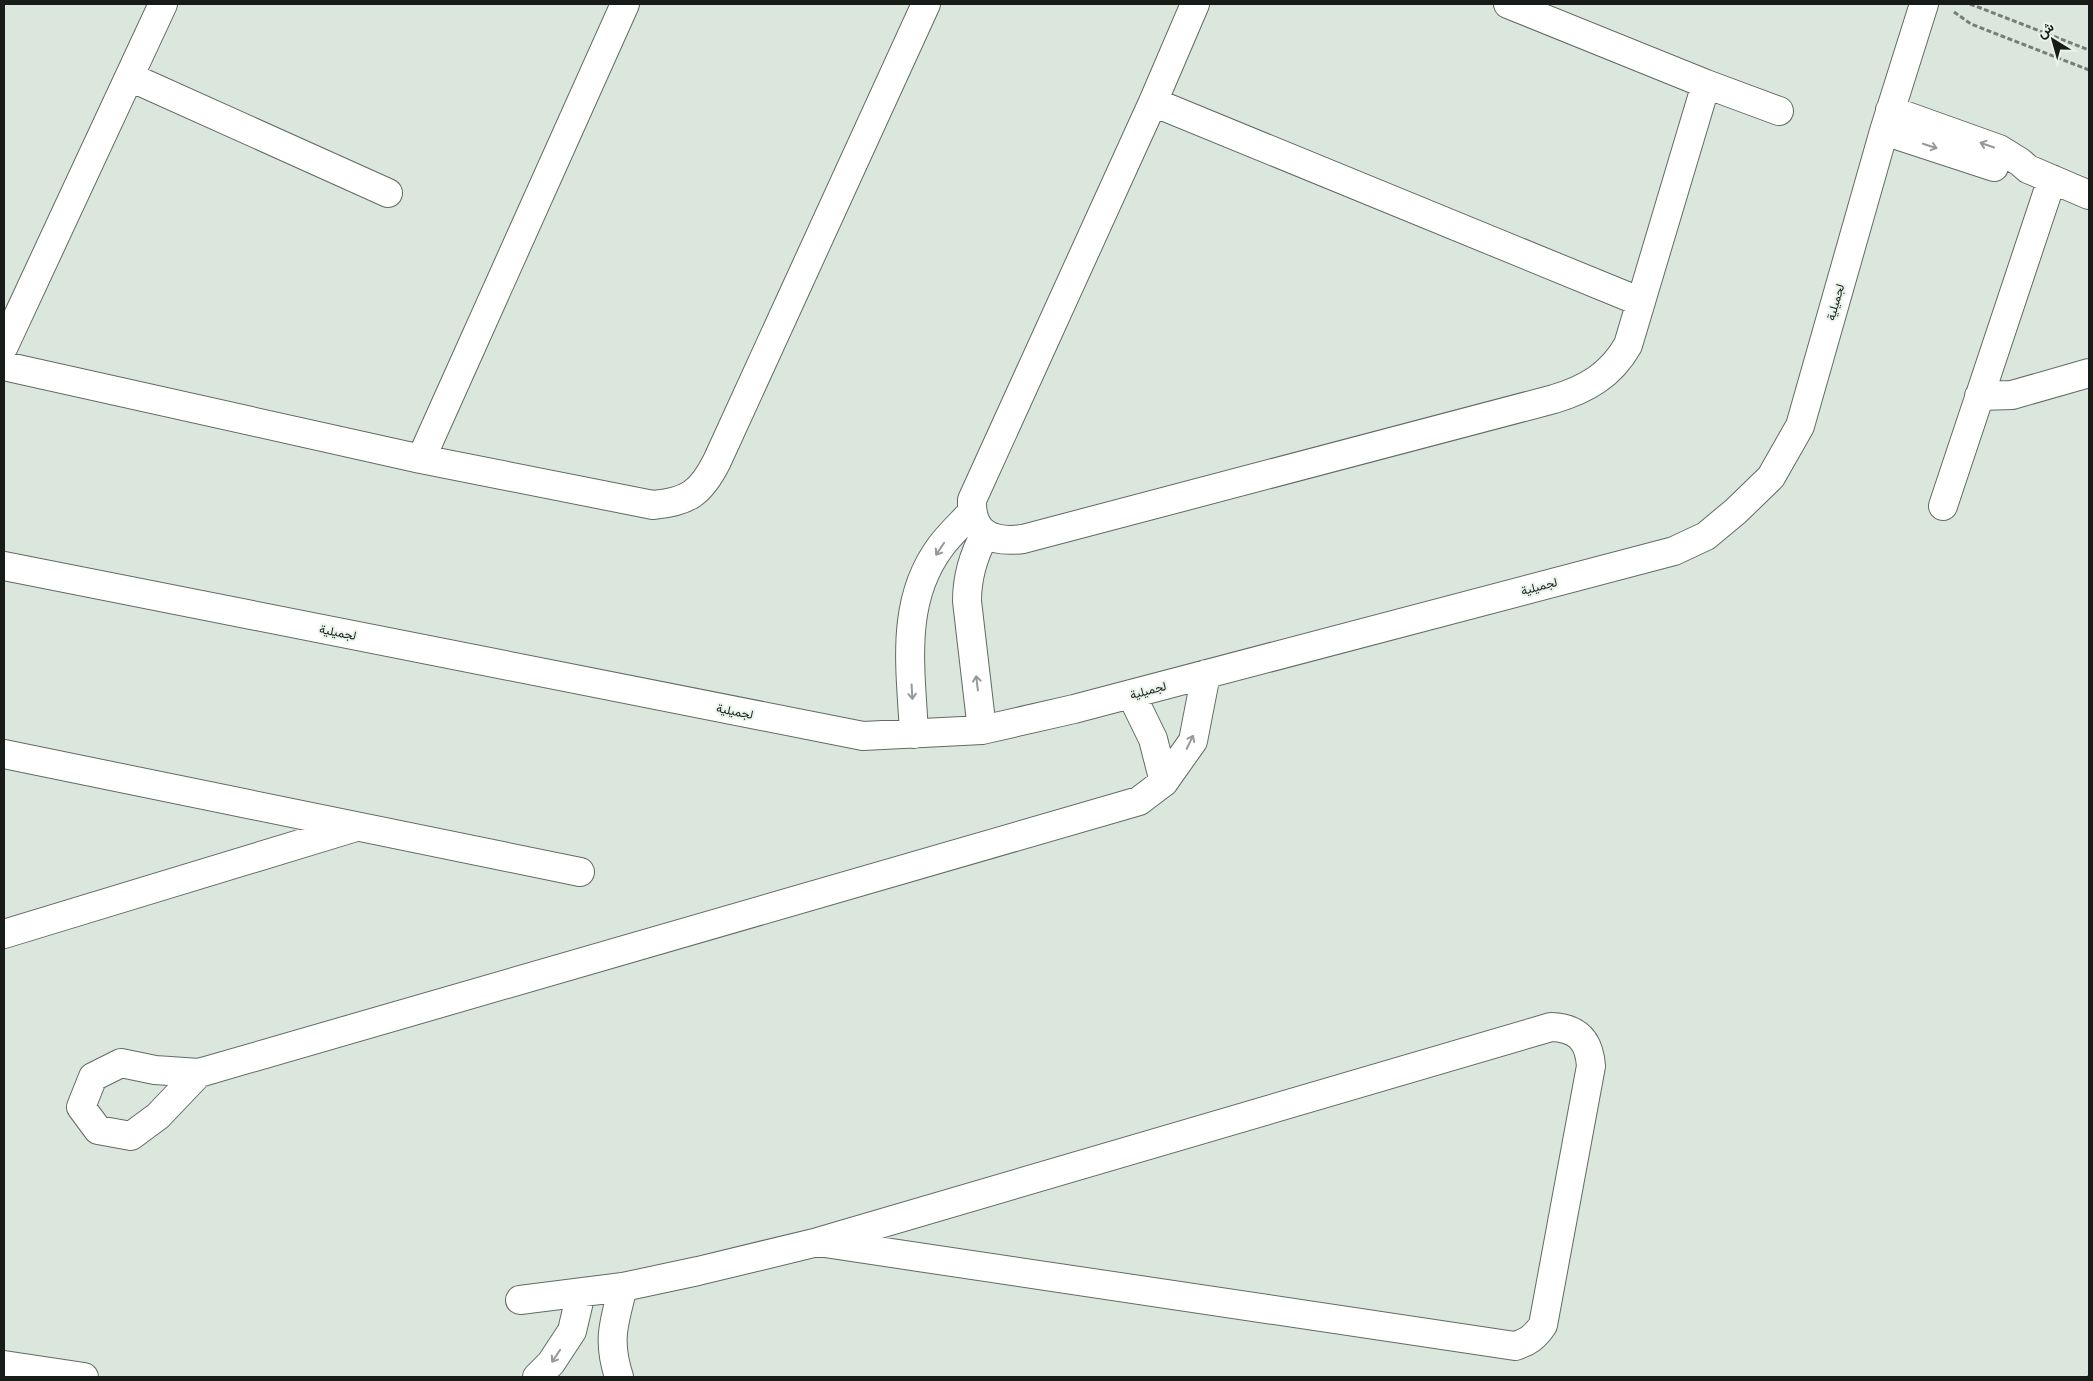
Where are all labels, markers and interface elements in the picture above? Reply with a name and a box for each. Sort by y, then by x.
north arrow [2028,15,2078,65]
text: ش [2033,17,2057,42]
one-way arrow [1979,140,1995,149]
one-way arrow [1922,142,1937,151]
street label: لجميلية [1823,282,1847,322]
one-way arrow [935,542,945,556]
street label: لجميلية [1519,574,1559,598]
street label: لجميلية [318,621,358,643]
one-way arrow [972,676,982,692]
street label: لجميلية [1128,678,1168,702]
one-way arrow [907,683,916,699]
street label: لجميلية [715,700,755,722]
one-way arrow [1186,735,1196,750]
one-way arrow [551,1348,561,1362]

